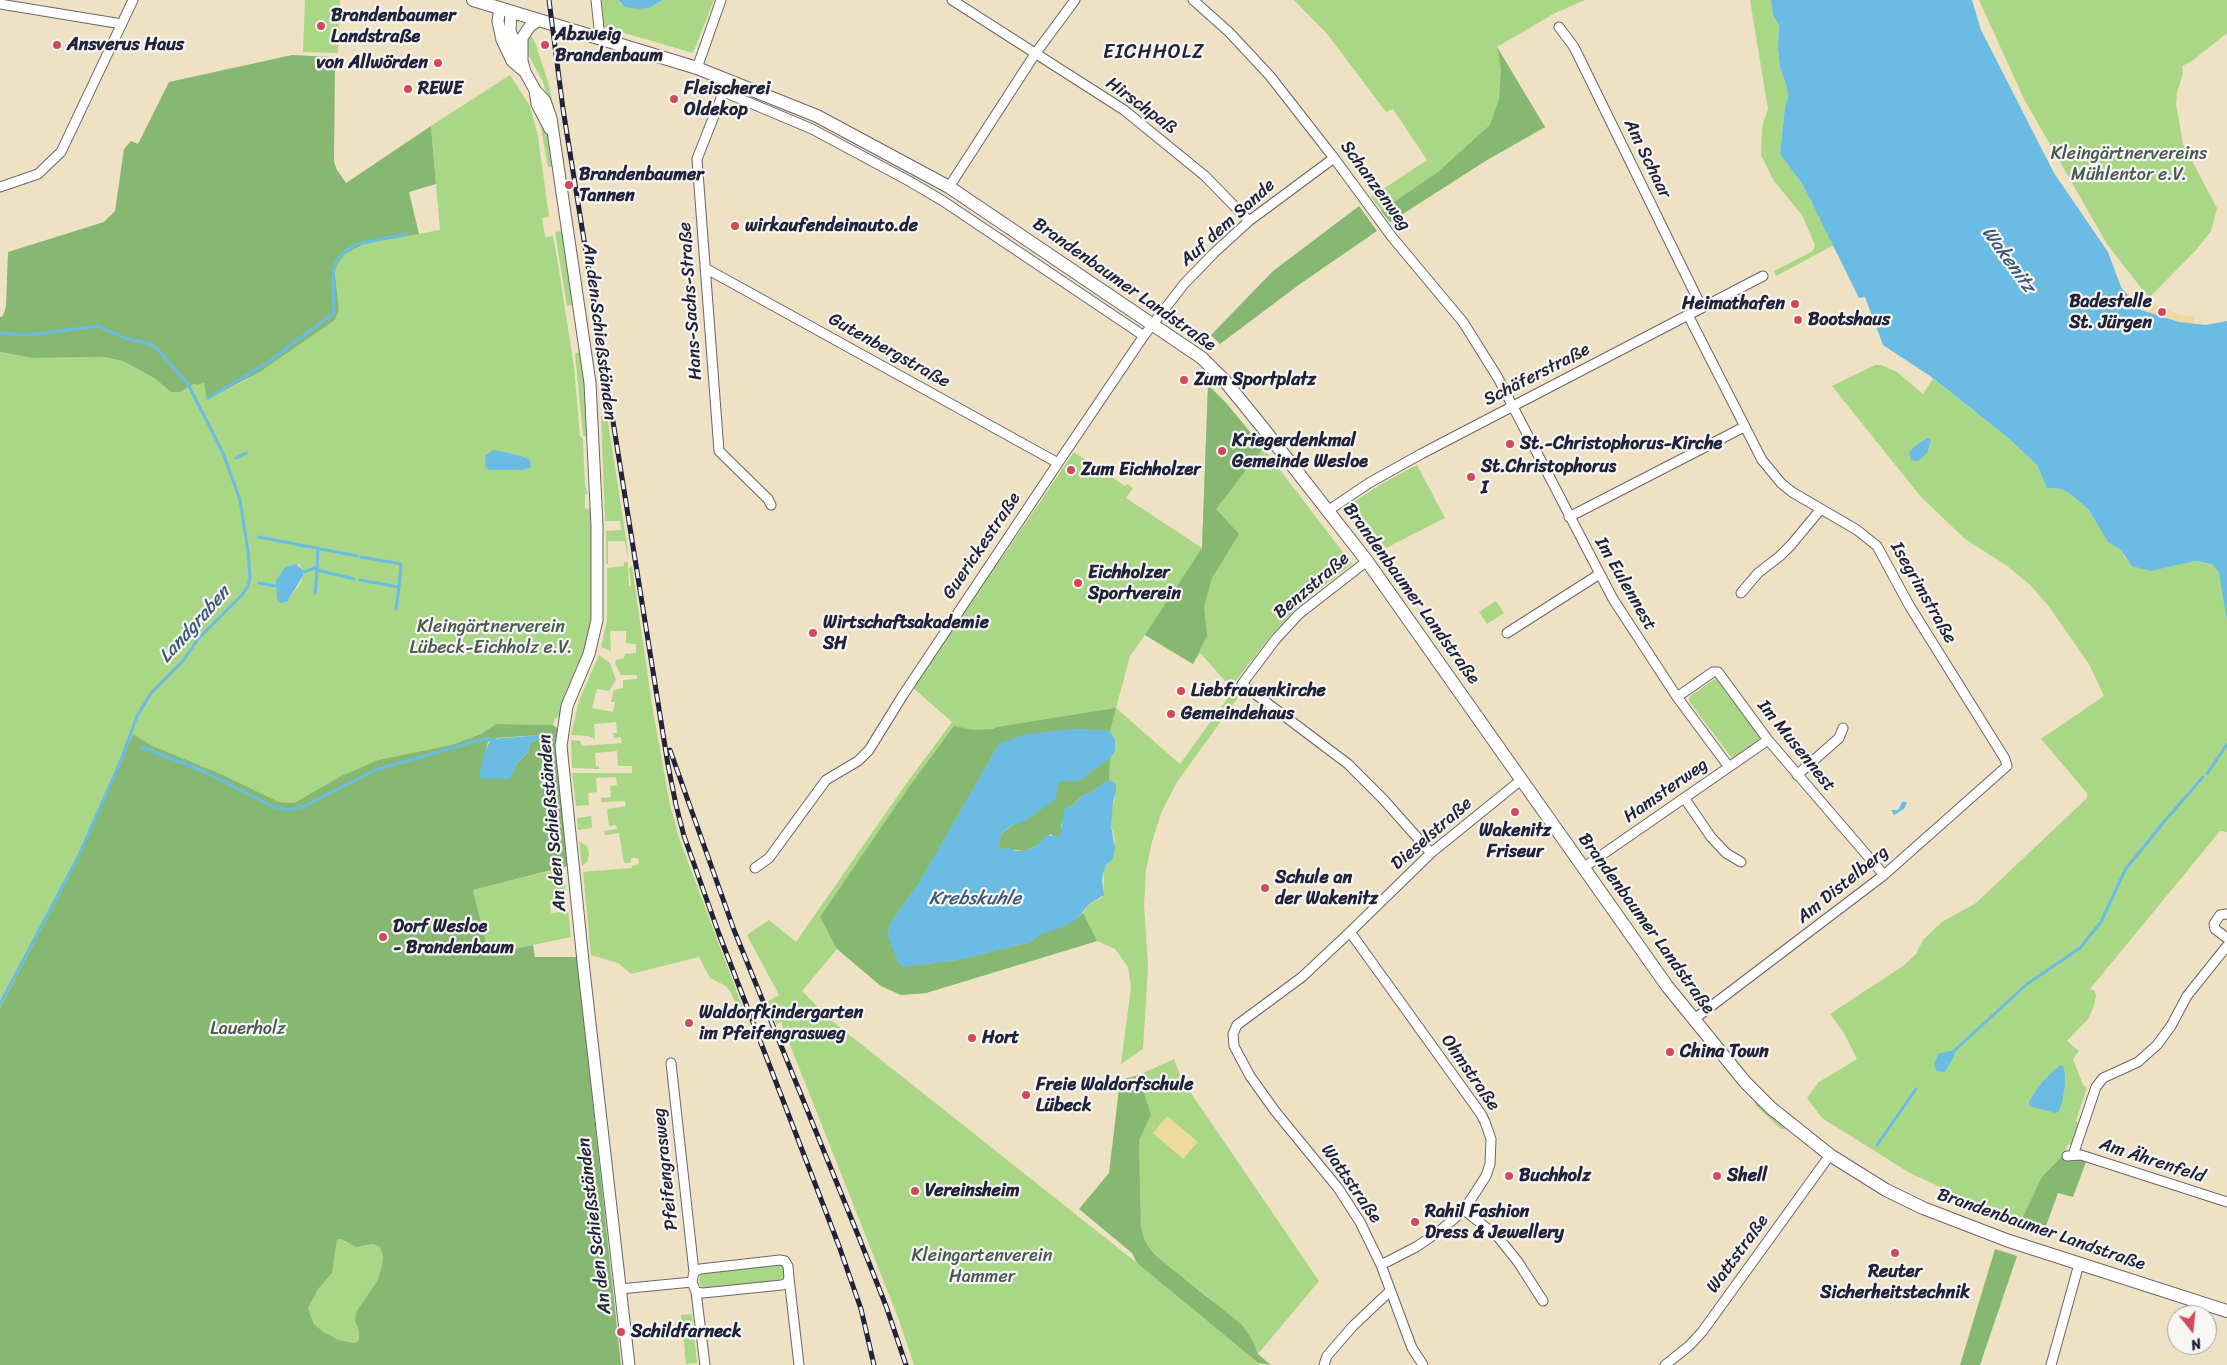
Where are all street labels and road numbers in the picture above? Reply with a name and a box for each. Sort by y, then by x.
street label: Hirschpaß [1101,73,1181,139]
street label: Am Schaar [1619,116,1675,202]
street label: Schanzenweg [1335,137,1415,235]
street label: Auf dem Sande [1176,175,1280,271]
street label: Brandenbaumer Landstraße [1028,213,1220,357]
street label: Hans-Sachs-Straße [675,221,707,381]
street label: An den Schießständen [577,242,621,422]
street label: Gutenbergstraße [824,309,954,393]
street label: Schäferstraße [1480,339,1594,411]
street label: Guerickestraße [938,489,1026,603]
street label: Brandenbaumer Landstraße [1338,499,1484,689]
street label: Im Eulennest [1590,534,1660,634]
street label: Isegrimstraße [1885,538,1961,648]
street label: Benzstraße [1270,548,1354,624]
street label: Im Musennest [1752,696,1840,796]
street label: An den Schießständen [534,733,572,913]
street label: Hamsterweg [1620,754,1712,828]
street label: Dieselstraße [1387,793,1477,875]
street label: Brandenbaumer Landstraße [1573,829,1719,1019]
street label: Am Distelberg [1793,841,1893,929]
street label: Ohmstraße [1436,1031,1504,1115]
street label: Pfeifengrasweg [649,1107,683,1231]
street label: Am Ährenfeld [2096,1134,2208,1188]
street label: An den Schießständen [573,1136,617,1316]
street label: Wattstraße [1316,1140,1386,1228]
street label: Brandenbaumer Landstraße [1934,1184,2148,1276]
street label: Wattstraße [1702,1211,1774,1297]

